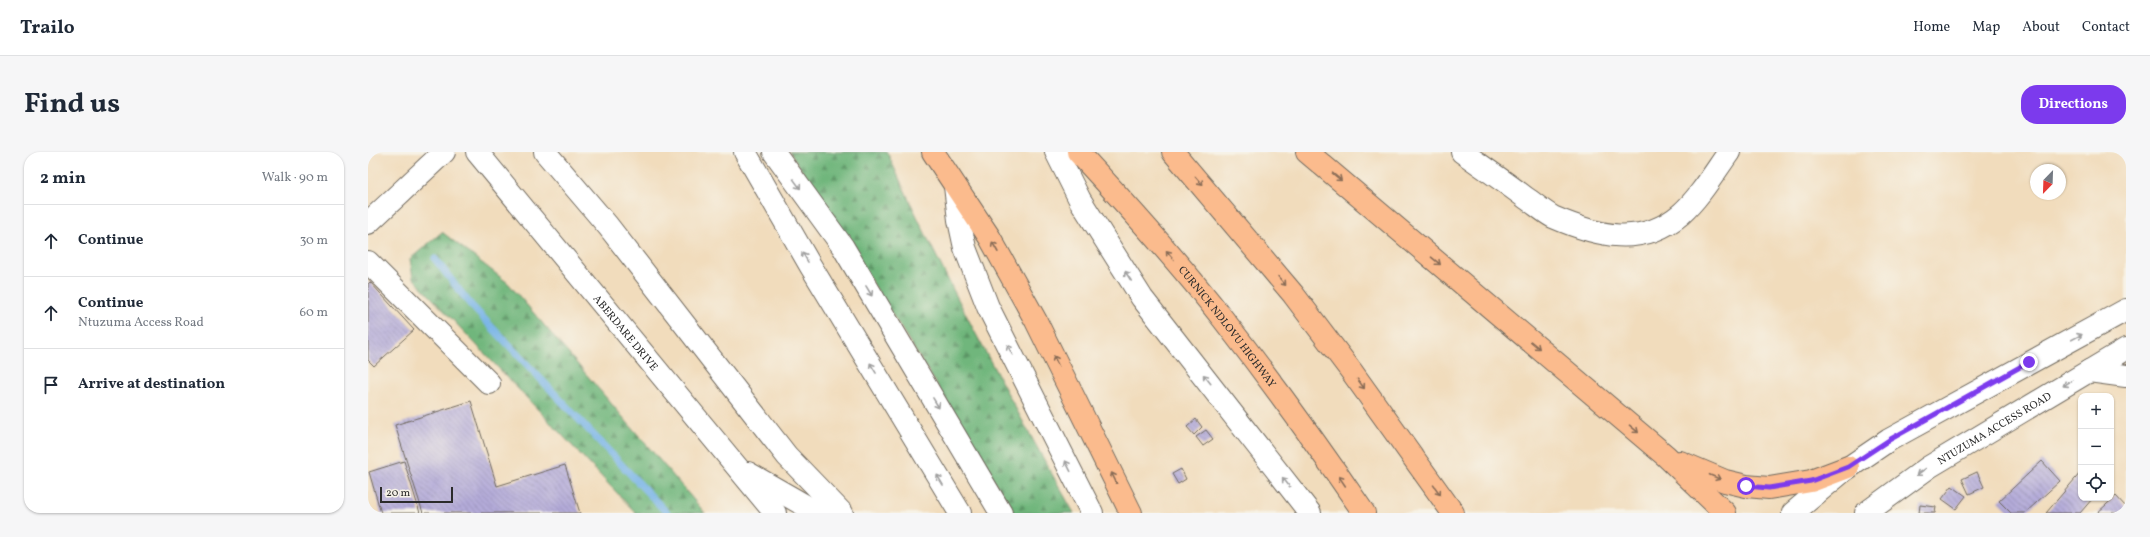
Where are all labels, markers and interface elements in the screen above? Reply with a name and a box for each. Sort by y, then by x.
text: Trailo [20,15,75,41]
text: Home [1913,18,1950,37]
text: Map [1972,18,2000,37]
text: About [2022,18,2060,37]
text: Contact [2082,18,2130,37]
text: Find us [24,85,120,124]
button: Directions [2021,85,2126,124]
north arrow [2030,164,2066,200]
text: 2 min [40,167,86,190]
text: Walk · 90 m [262,169,328,187]
one-way arrow [1331,173,1342,182]
one-way arrow [1195,176,1204,186]
one-way arrow [793,178,801,189]
icon: ahead [40,230,62,252]
text: Continue [78,230,143,251]
text: 30 m [300,232,328,250]
one-way arrow [990,241,998,253]
one-way arrow [1165,250,1174,260]
one-way arrow [801,251,809,263]
one-way arrow [1431,257,1441,266]
street label: CURNICK NDLOVU HIGHWAY [1174,263,1279,391]
one-way arrow [1123,270,1131,282]
one-way arrow [1278,276,1287,286]
one-way arrow [866,285,874,297]
street label: ABERDARE DRIVE [589,292,661,375]
text: Continue [78,293,143,314]
icon: ahead [40,302,62,324]
text: 60 m [300,304,328,322]
text: Ntuzuma Access Road [78,314,204,332]
one-way arrow [2070,332,2082,340]
one-way arrow [1530,341,1541,350]
one-way arrow [1005,344,1013,356]
route end [2020,353,2038,371]
one-way arrow [1052,356,1060,368]
one-way arrow [868,363,877,374]
icon: arrive [40,374,62,396]
text: Arrive at destination [78,374,225,395]
one-way arrow [1202,374,1211,385]
one-way arrow [1357,379,1365,390]
one-way arrow [2062,380,2074,388]
street label: NTUZUMA ACCESS ROAD [1935,389,2055,469]
map controls [2078,393,2114,501]
button: + [2078,393,2114,429]
one-way arrow [932,397,940,409]
one-way arrow [1629,425,1640,434]
button: − [2078,429,2114,465]
one-way arrow [1064,460,1071,472]
button: locate [2078,465,2114,501]
one-way arrow [1916,468,1927,476]
one-way arrow [1110,472,1117,484]
one-way arrow [1708,473,1720,481]
one-way arrow [936,475,944,486]
one-way arrow [1338,476,1346,487]
one-way arrow [1282,477,1291,488]
route start [1737,477,1755,495]
one-way arrow [1433,484,1441,495]
scale bar [380,485,453,504]
text: 20 m [386,486,410,501]

